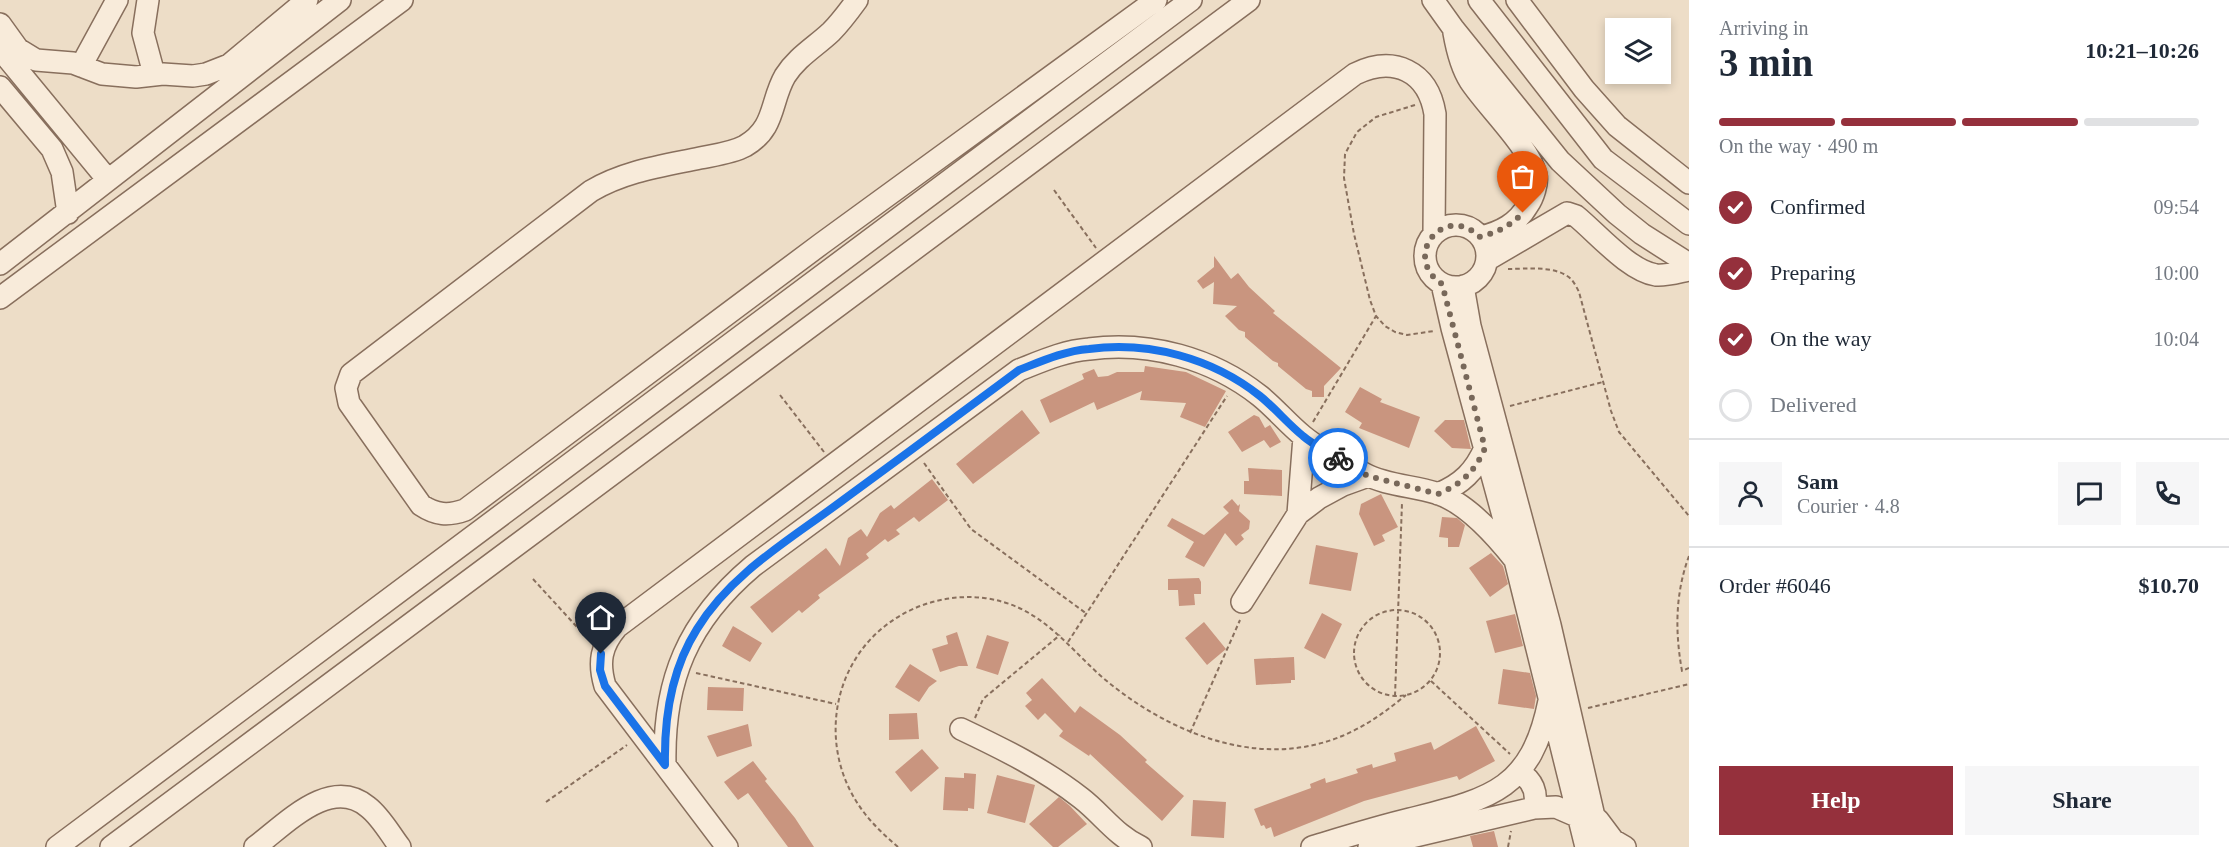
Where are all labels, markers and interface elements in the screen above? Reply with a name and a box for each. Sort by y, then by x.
text: Arriving in [1719,17,1808,39]
map controls [1605,18,1671,84]
button: layers [1605,18,1671,84]
text: 10:21–10:26 [2085,38,2199,63]
text: 3 min [1719,41,1813,84]
text: On the way · 490 m [1719,135,1878,157]
pin [1497,151,1548,213]
icon: bag [1506,160,1539,193]
icon: check [1719,191,1752,224]
text: Confirmed [1770,194,1865,219]
text: 09:54 [2153,196,2199,218]
icon: check [1719,257,1752,290]
text: Preparing [1770,260,1856,285]
text: 10:00 [2153,262,2199,284]
icon: check [1719,323,1752,356]
text: On the way [1770,326,1871,351]
text: 10:04 [2153,328,2199,350]
text: Delivered [1770,392,1857,417]
courier [1308,428,1368,488]
icon: bike [1322,442,1355,475]
button: person [1719,462,1782,525]
button: chat [2058,462,2121,525]
button: phone [2136,462,2199,525]
text: Sam [1797,469,1839,494]
text: Courier · 4.8 [1797,495,1900,517]
text: Order #6046 [1719,573,1831,598]
text: $10.70 [2139,573,2199,598]
pin [575,592,626,654]
icon: home [584,601,617,634]
button: Help [1719,766,1953,835]
button: Share [1965,766,2199,835]

